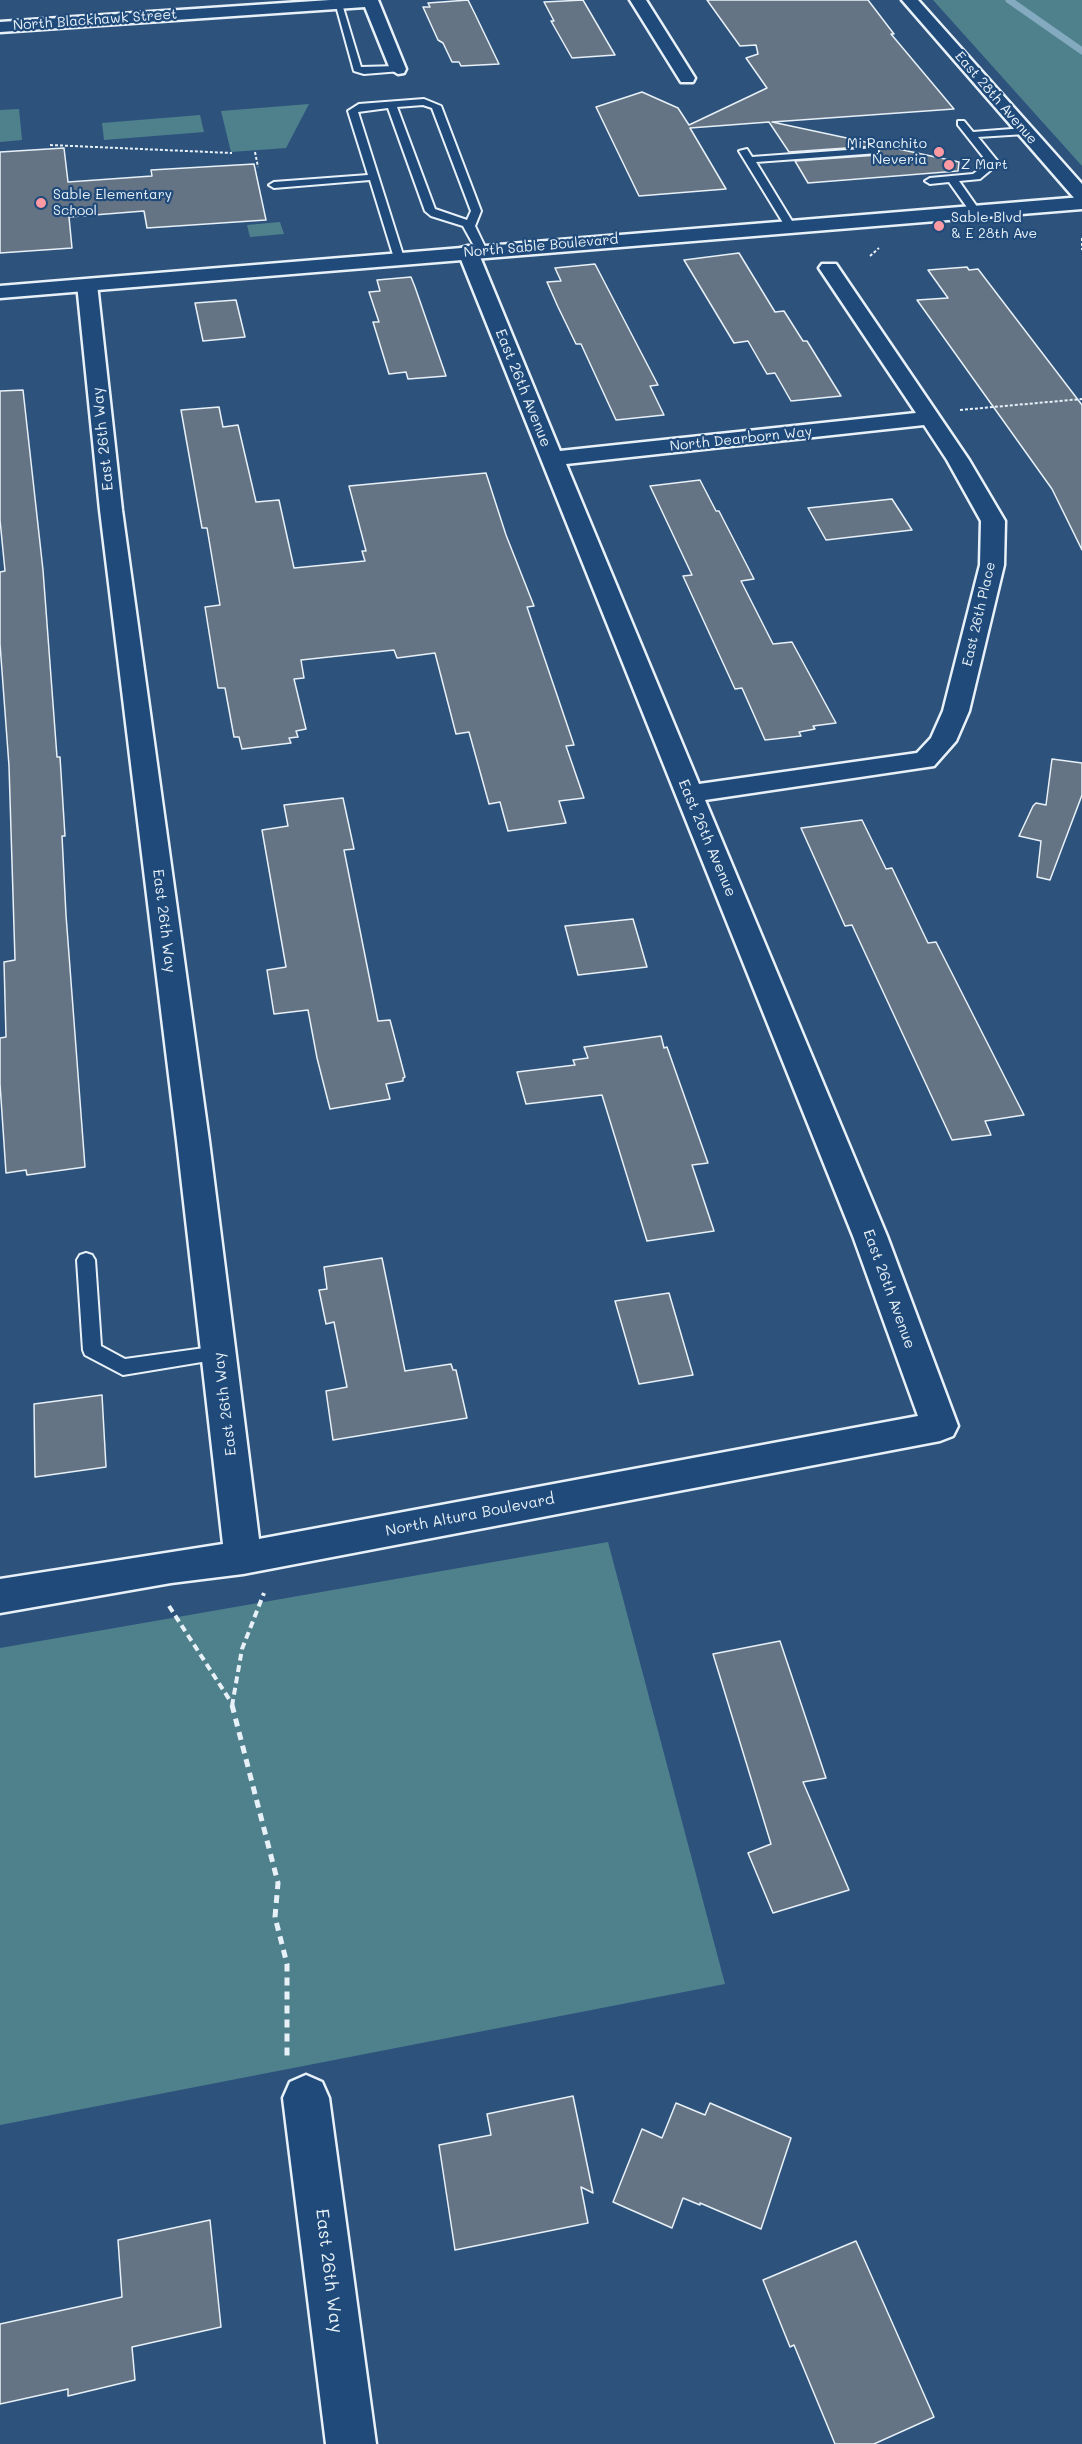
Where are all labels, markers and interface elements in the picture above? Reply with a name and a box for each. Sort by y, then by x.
street label: North Blackhawk Street [12,6,178,34]
street label: East 28th Avenue [951,48,1041,148]
place label: Mi Ranchito Neveria [847,136,927,168]
marker: Mi Ranchito Neveria [932,145,946,159]
place label: Z Mart [961,157,1008,173]
marker: Z Mart [942,158,956,172]
place label: Sable Elementary School [53,187,172,220]
marker: Sable Elementary School [34,196,48,210]
place label: Sable Blvd & E 28th Ave [951,210,1037,243]
marker: Sable Blvd & E 28th Ave [932,219,946,233]
street label: North Sable Boulevard [463,231,619,261]
street label: East 26th Avenue [491,326,555,450]
street label: East 26th Way [89,386,117,492]
street label: North Dearborn Way [669,423,813,455]
street label: East 26th Place [959,560,999,668]
street label: East 26th Avenue [674,777,740,899]
street label: East 26th Way [149,868,179,974]
street label: East 26th Avenue [859,1227,919,1351]
street label: East 26th Way [210,1351,240,1457]
street label: North Altura Boulevard [384,1490,556,1540]
street label: East 26th Way [311,2208,347,2334]

